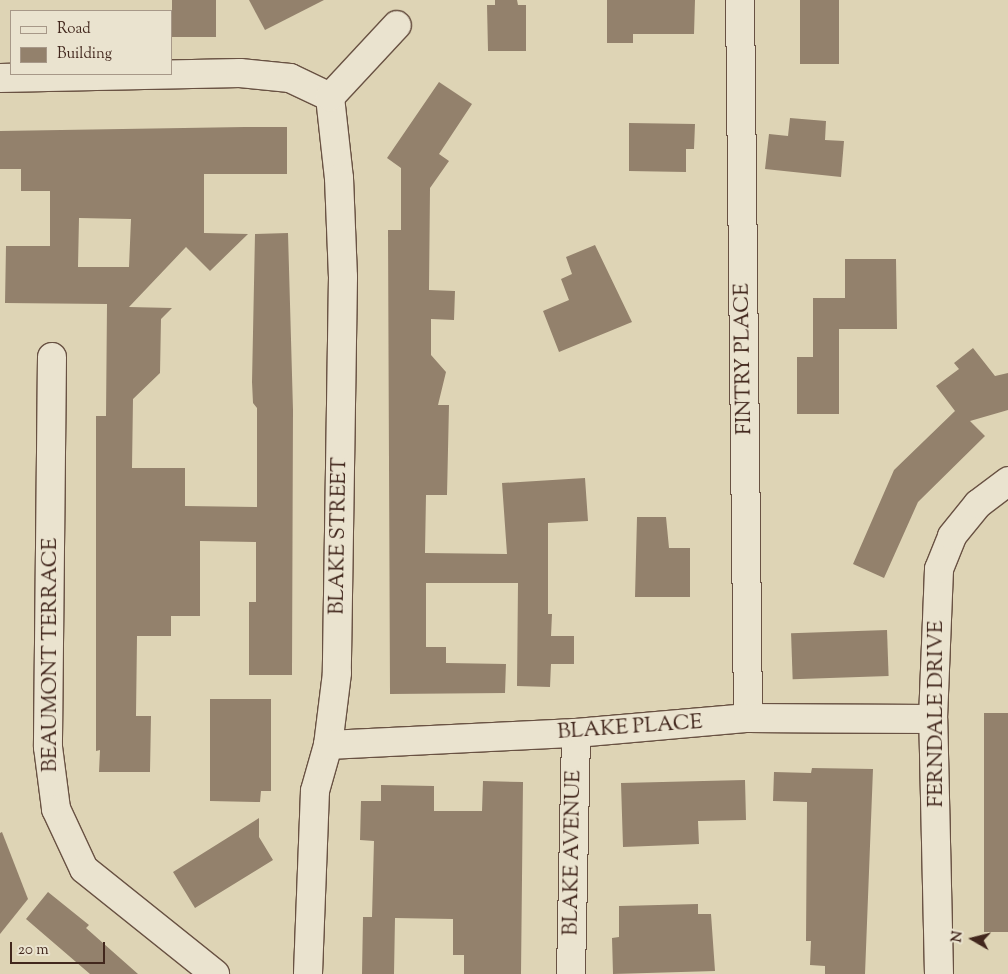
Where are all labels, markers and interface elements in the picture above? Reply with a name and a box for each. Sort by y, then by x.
legend [10,10,172,75]
text: Road [57,19,91,40]
text: Building [57,44,112,65]
street label: FINTRY PLACE [730,283,758,435]
street label: BLAKE STREET [325,457,353,615]
street label: BEAUMONT TERRACE [38,538,64,772]
street label: FERNDALE DRIVE [924,621,950,807]
street label: BLAKE PLACE [557,710,703,746]
street label: BLAKE AVENUE [559,770,587,936]
north arrow [948,914,998,964]
text: N [947,930,969,944]
scale bar [12,932,108,964]
text: 20 m [18,940,49,961]

